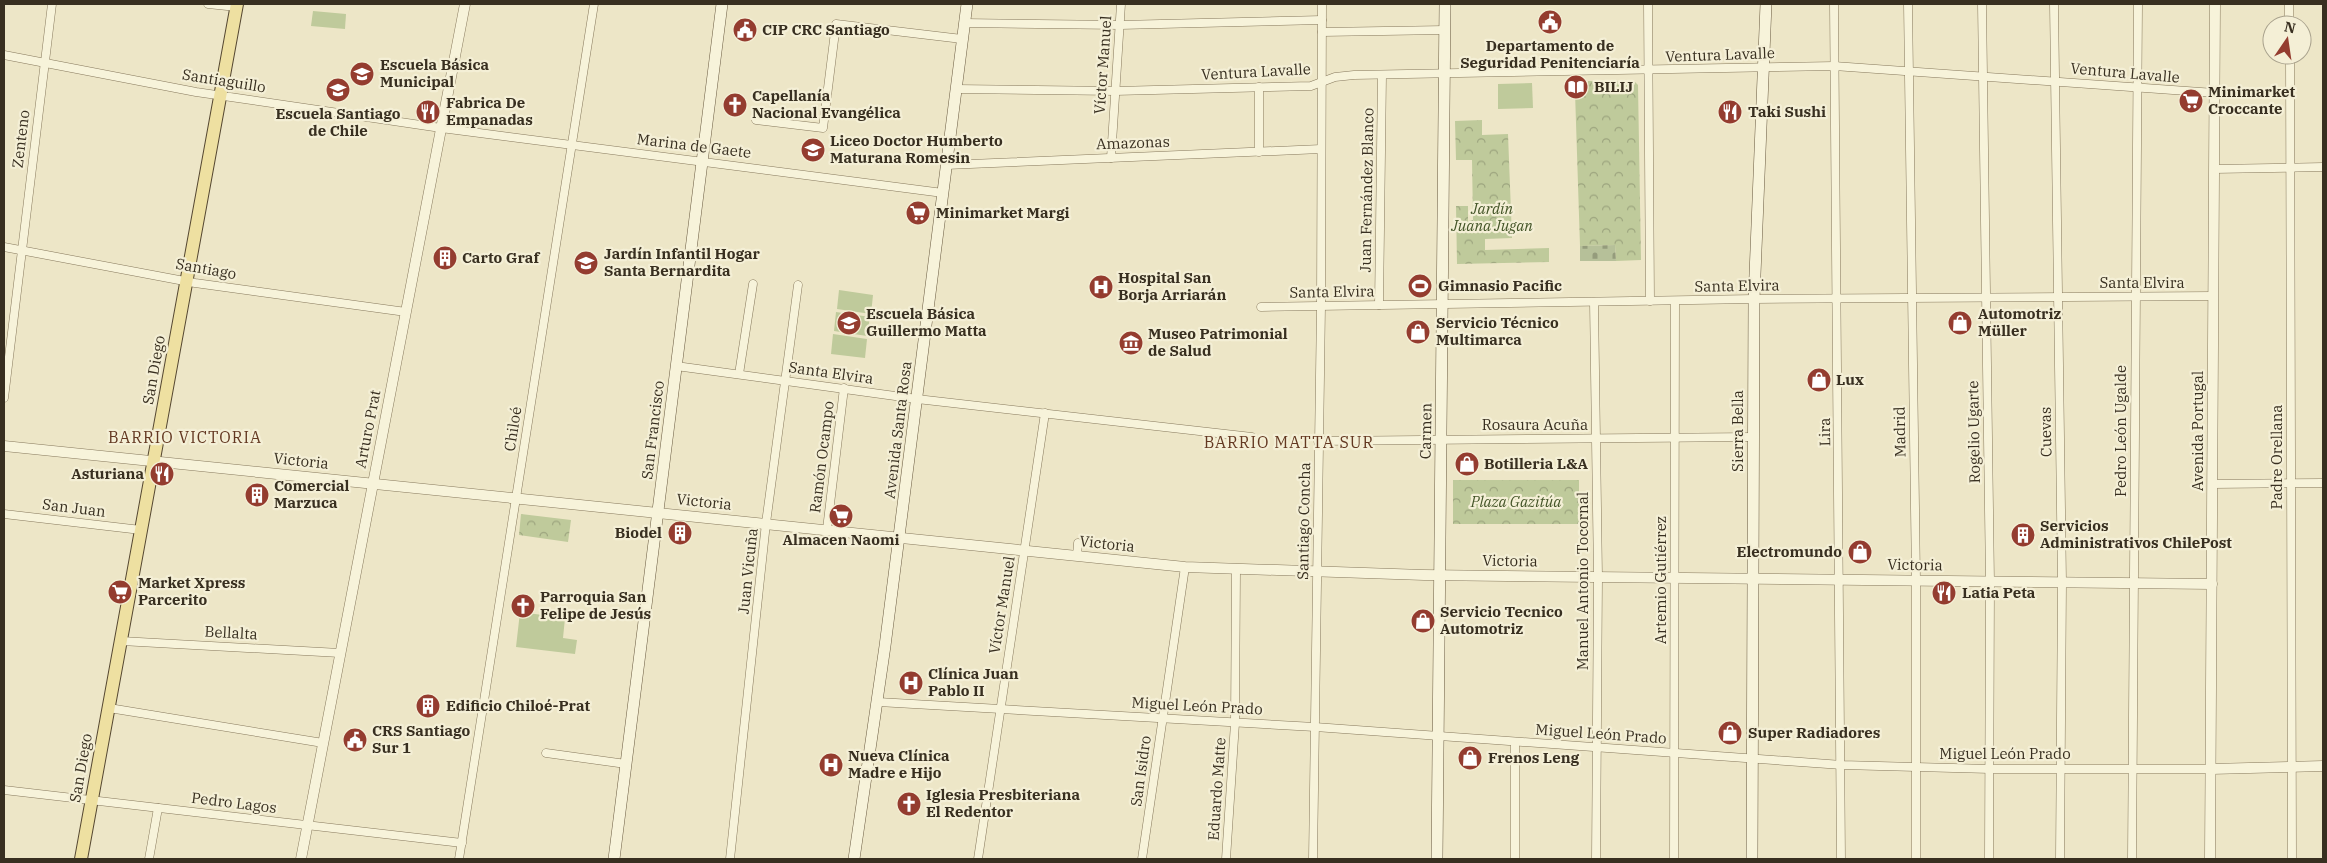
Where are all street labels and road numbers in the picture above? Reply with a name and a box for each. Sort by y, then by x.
street label: Víctor Manuel [1090,15,1115,115]
street label: Ventura Lavalle [1665,43,1775,66]
street label: Ventura Lavalle [2070,58,2180,87]
street label: Ventura Lavalle [1201,59,1311,84]
street label: Santiaguillo [181,65,267,96]
street label: Juan Fernández Blanco [1356,107,1377,273]
street label: Zenteno [8,109,33,169]
street label: Marina de Gaete [636,129,752,162]
street label: Amazonas [1096,132,1170,153]
street label: Santiago [174,254,238,283]
street label: Santa Elvira [2099,273,2185,292]
street label: Santa Elvira [1694,275,1780,296]
street label: Santa Elvira [1289,281,1375,302]
street label: San Diego [138,334,169,406]
street label: Santa Elvira [788,357,875,388]
street label: Avenida Santa Rosa [880,360,915,500]
street label: Pedro León Ugalde [2111,365,2130,497]
street label: Avenida Portugal [2188,371,2207,491]
street label: San Francisco [637,379,668,480]
street label: Rogelio Ugarte [1963,380,1984,484]
street label: Arturo Prat [351,388,384,470]
street label: Sierra Bella [1728,390,1747,472]
street label: Ramón Ocampo [805,400,838,514]
street label: Carmen [1416,402,1435,459]
street label: Padre Orellana [2267,404,2286,510]
street label: Chiloé [500,405,525,453]
street label: Madrid [1890,406,1909,458]
street label: Cuevas [2036,407,2055,457]
street label: Rosaura Acuña [1482,415,1588,434]
street label: Lira [1815,418,1834,446]
street label: Victoria [272,448,330,473]
street label: Santiago Concha [1293,462,1314,580]
street label: Victoria [675,489,733,514]
street label: Manuel Antonio Tocornal [1573,492,1592,670]
street label: San Juan [41,494,107,521]
street label: Artemio Gutiérrez [1651,516,1670,644]
street label: Juan Vicuña [734,527,761,615]
street label: Victoria [1078,531,1136,556]
street label: Victoria [1482,551,1538,570]
street label: Víctor Manuel [984,555,1019,655]
street label: Victoria [1887,555,1943,574]
street label: Bellalta [204,622,258,643]
street label: Miguel León Prado [1131,693,1263,718]
street label: Miguel León Prado [1535,719,1667,748]
street label: San Diego [65,732,96,804]
street label: San Isidro [1126,734,1155,808]
street label: Eduardo Matte [1203,737,1230,841]
street label: Miguel León Prado [1939,744,2071,763]
street label: Pedro Lagos [190,788,278,817]

